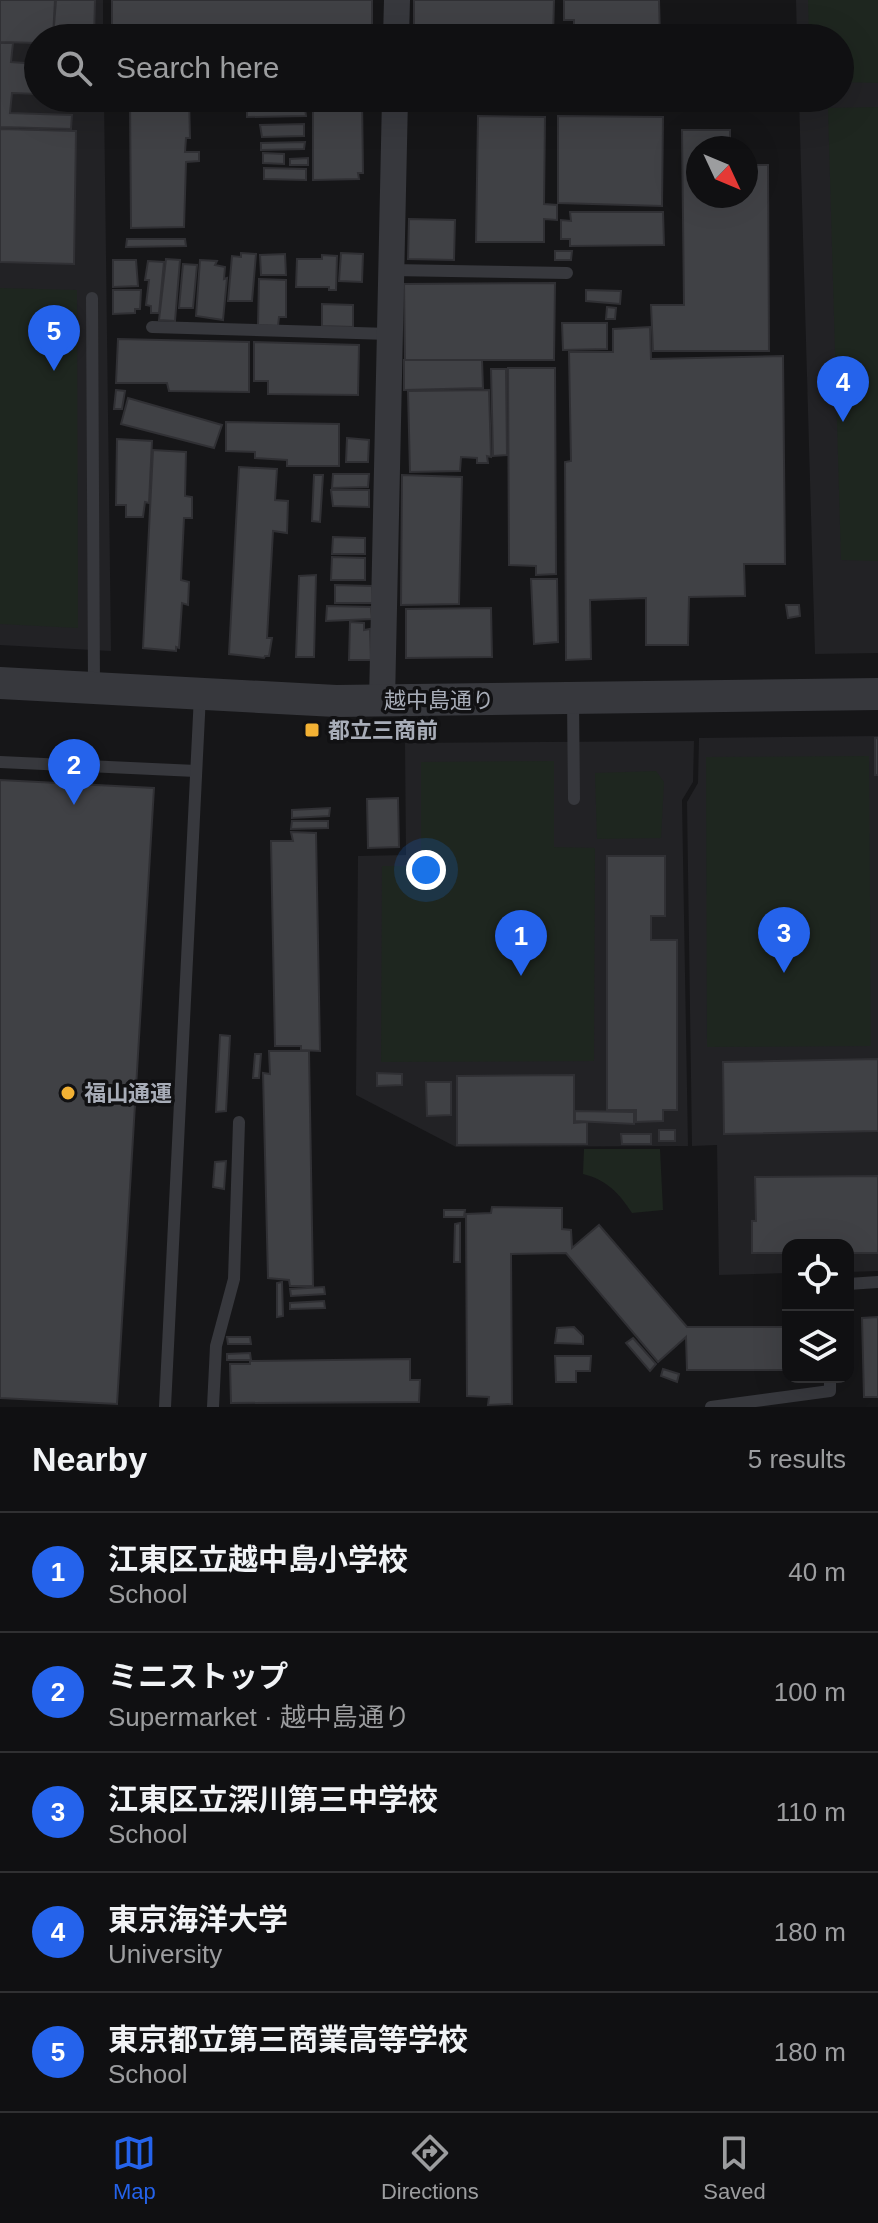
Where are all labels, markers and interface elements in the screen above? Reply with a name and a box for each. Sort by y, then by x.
search box [24,24,854,112]
icon: search [52,46,96,90]
text: Search here [116,51,279,84]
north arrow [686,136,758,208]
pin: 5 [28,305,80,371]
pin: 4 [817,356,869,422]
street label: 越中島通り [384,688,494,713]
place label: 都立三商前 [328,718,438,743]
marker: 都立三商前 [303,721,321,739]
pin: 2 [48,739,100,805]
your location [406,850,446,890]
pin: 3 [758,907,810,973]
pin: 1 [495,910,547,976]
place label: 福山通運 [84,1081,172,1106]
marker: 福山通運 [59,1084,77,1102]
map controls [782,1239,854,1383]
button: locate [782,1239,854,1311]
button: layers [782,1311,854,1383]
text: Nearby [32,1440,147,1478]
text: 5 results [748,1444,846,1474]
text: 江東区立越中島小学校 [108,1543,408,1576]
text: 1 [51,1557,65,1587]
text: 40 m [788,1557,846,1587]
text: School [108,1579,188,1609]
text: ミニストップ [108,1660,288,1693]
text: 2 [51,1677,65,1707]
text: 100 m [774,1677,846,1707]
text: Supermarket · 越中島通り [108,1702,410,1732]
text: 江東区立深川第三中学校 [108,1783,438,1816]
text: 3 [51,1797,65,1827]
text: 110 m [776,1797,846,1827]
text: School [108,1819,188,1849]
text: 東京海洋大学 [108,1903,288,1936]
text: 4 [51,1917,65,1947]
text: 180 m [774,1917,846,1947]
text: University [108,1939,222,1969]
text: 東京都立第三商業高等学校 [108,2023,468,2056]
text: 5 [51,2037,65,2067]
text: 180 m [774,2037,846,2067]
text: School [108,2059,188,2089]
tab: Map [112,2131,156,2205]
tab: Directions [381,2131,479,2205]
tab: Saved [703,2131,766,2205]

